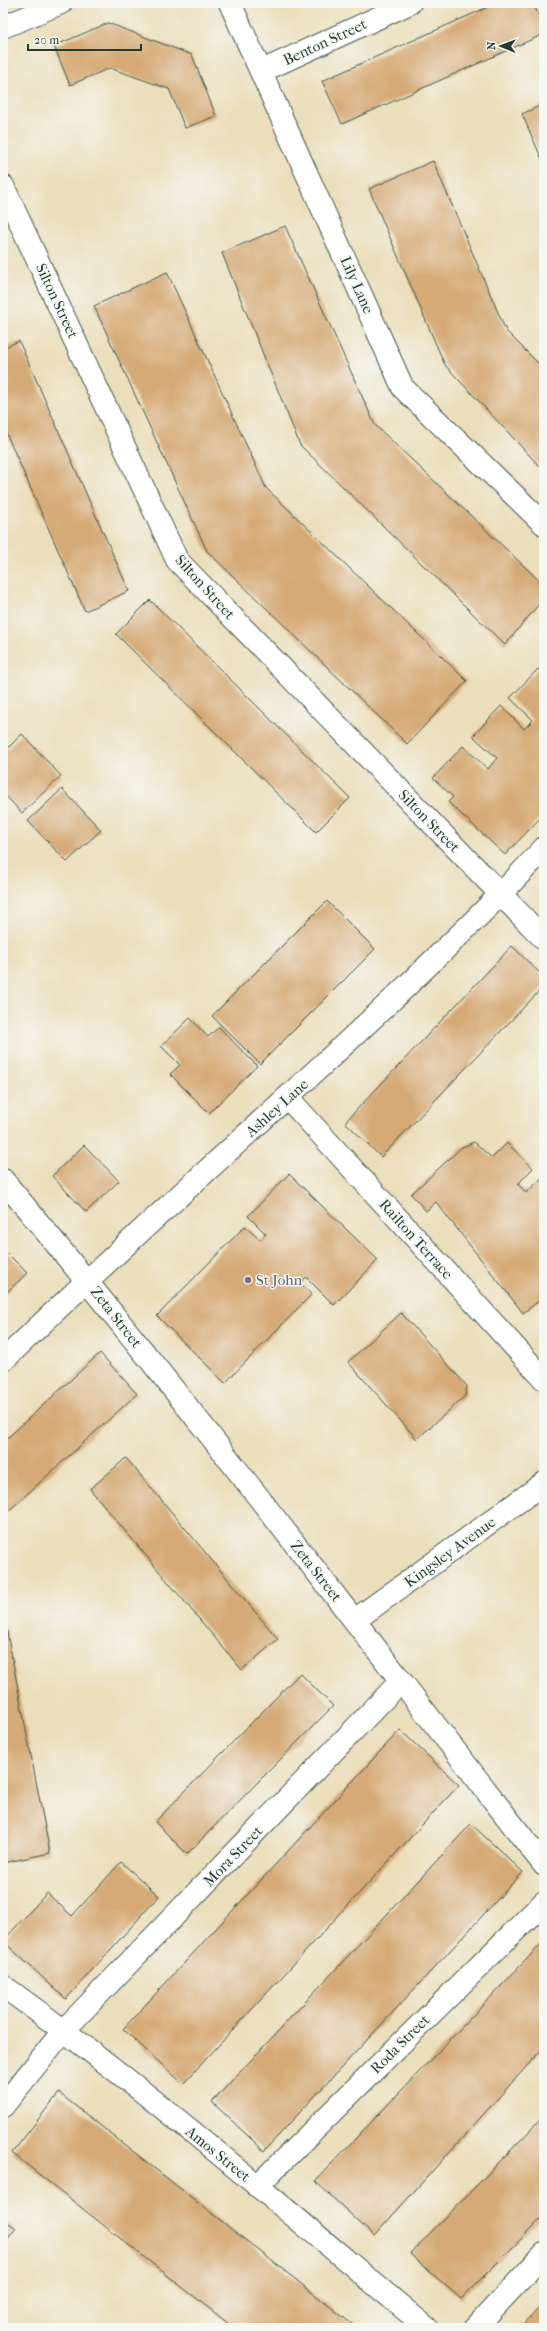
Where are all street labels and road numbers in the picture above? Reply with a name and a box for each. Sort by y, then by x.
street label: Benton Street [280,15,370,69]
street label: Lily Lane [336,254,378,317]
street label: Silton Street [32,261,82,342]
street label: Silton Street [171,551,239,623]
street label: Silton Street [395,786,464,857]
street label: Ashley Lane [241,1075,312,1142]
street label: Railton Terrace [375,1195,457,1283]
street label: Zeta Street [87,1283,146,1352]
street label: Kingsley Avenue [401,1513,500,1591]
street label: Zeta Street [287,1537,346,1606]
street label: Mora Street [200,1822,267,1890]
street label: Roda Street [367,2010,434,2077]
street label: Amos Street [181,2122,255,2186]

